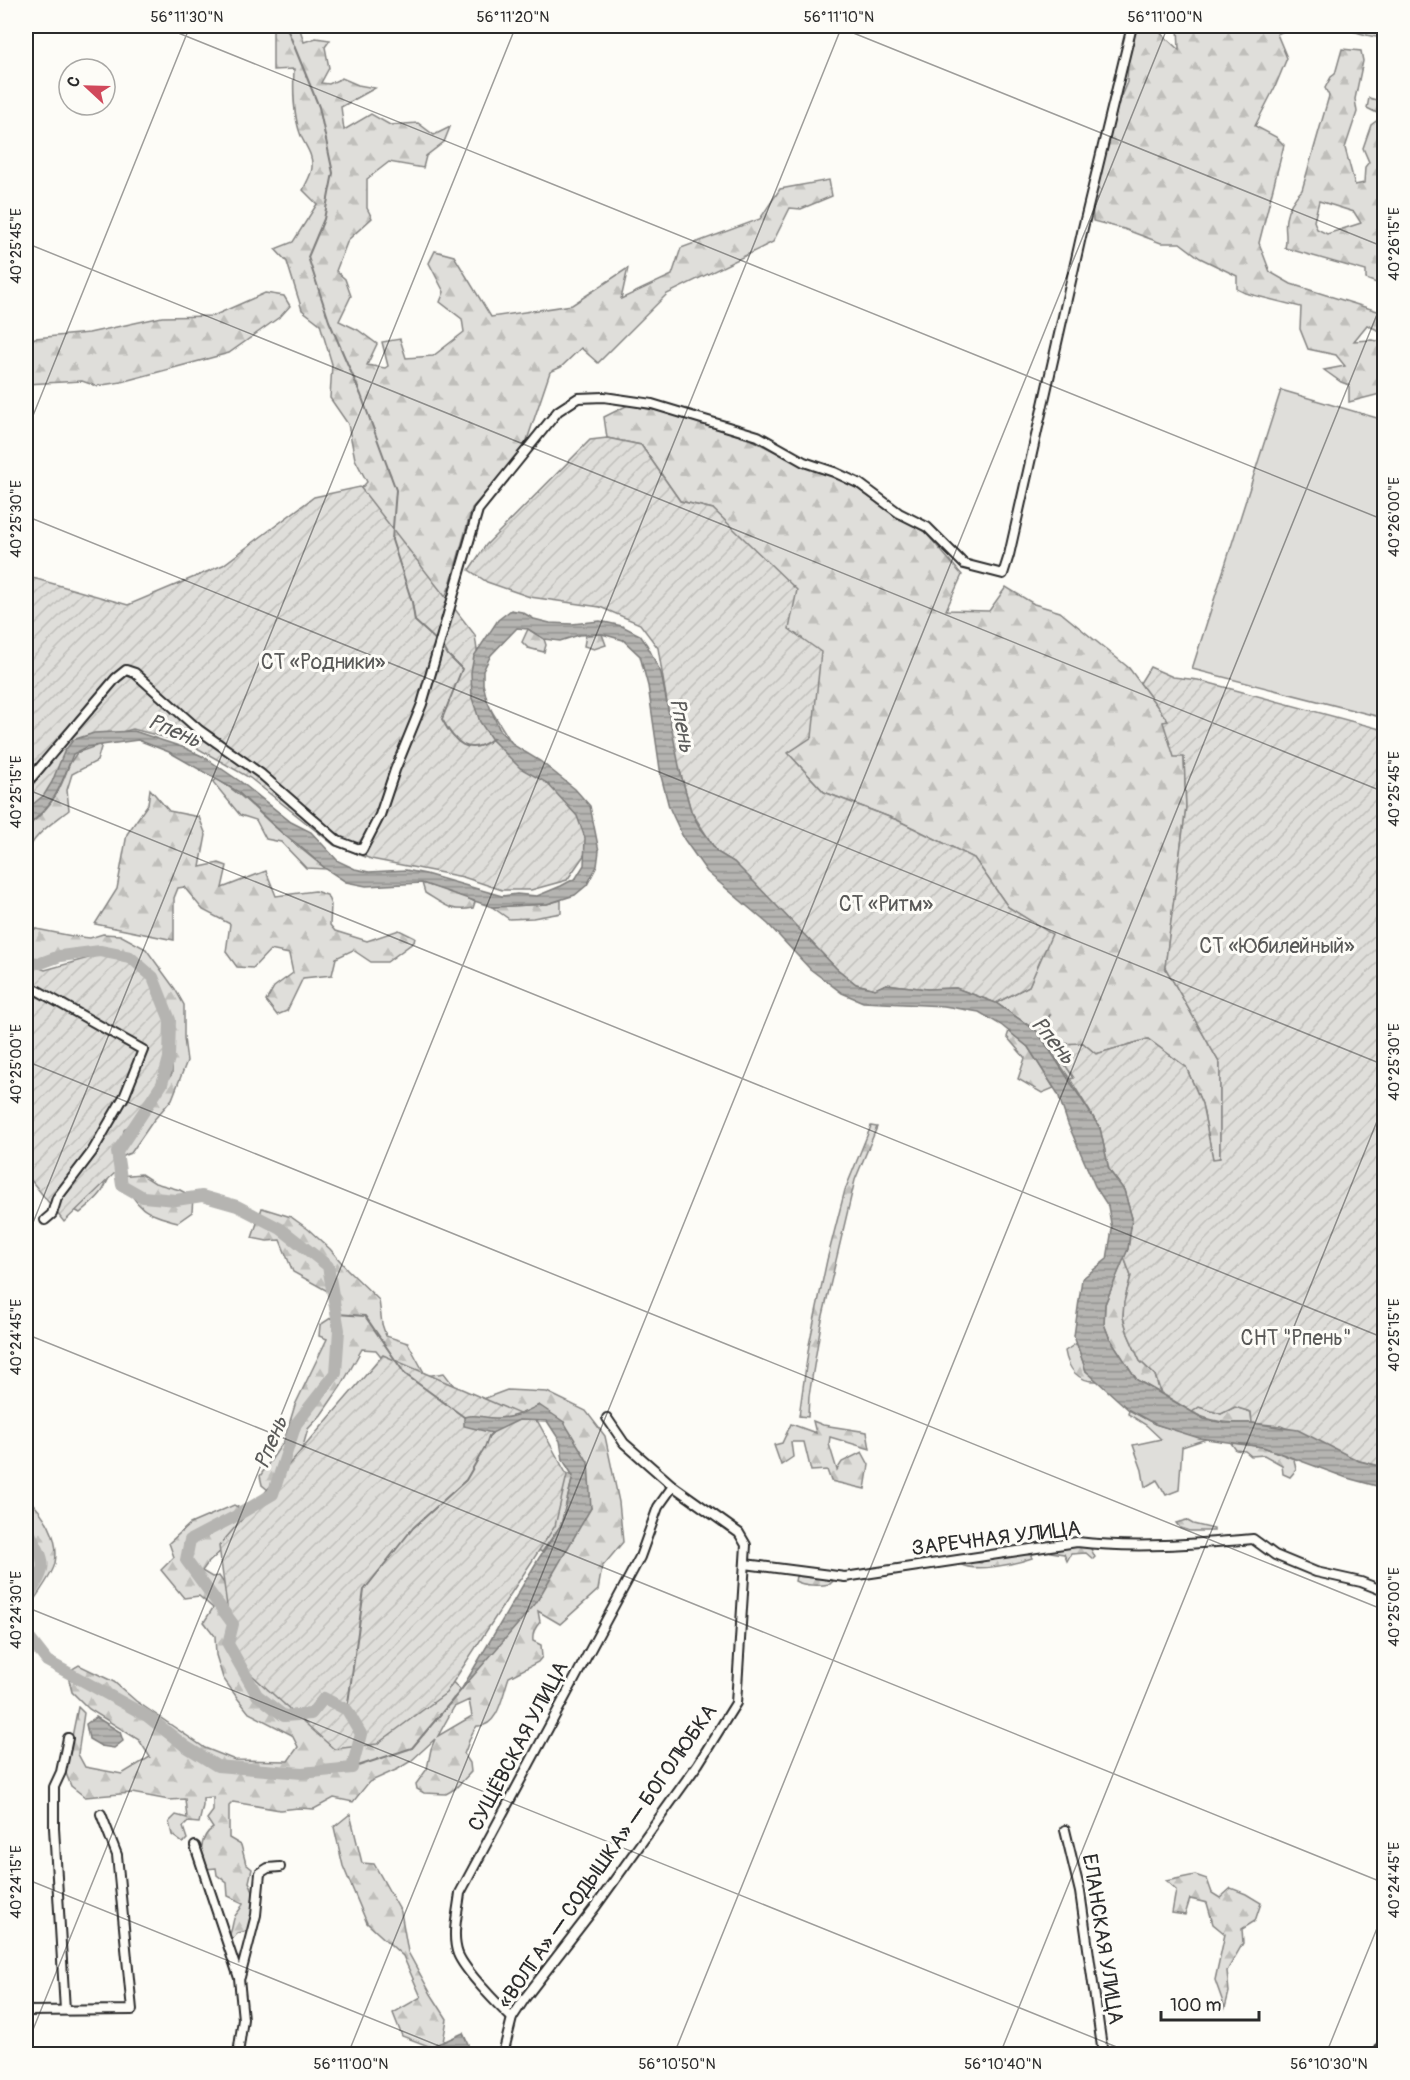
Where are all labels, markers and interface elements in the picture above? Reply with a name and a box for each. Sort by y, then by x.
text: 56°11'30"N [151,8,223,27]
text: 56°11'20"N [477,8,550,27]
text: 56°11'10"N [804,8,874,27]
text: 56°11'00"N [1128,8,1202,27]
north arrow [57,57,117,117]
text: С [63,73,85,90]
text: 40°26'15"E [1385,207,1404,281]
text: 40°25'45"E [7,208,26,284]
text: 40°26'00"E [1385,477,1404,557]
text: 40°25'30"E [7,480,26,558]
park label: СТ «Родники» [261,649,386,676]
water label: Рпень [663,696,701,755]
water label: Рпень [144,707,206,755]
text: 40°25'45"E [1385,751,1404,827]
text: 40°25'15"E [7,755,26,828]
park label: СТ «Ритм» [839,891,934,918]
park label: СТ «Юбилейный» [1199,933,1355,960]
water label: Рпень [1025,1011,1082,1071]
text: 40°25'30"E [1385,1023,1404,1101]
text: 40°25'00"E [7,1024,26,1104]
text: 40°25'15"E [1385,1298,1404,1371]
text: 40°24'45"E [7,1299,26,1375]
park label: СНТ "Рпень" [1240,1325,1352,1352]
water label: Рпень [248,1411,294,1473]
street label: ЗАРЕЧНАЯ УЛИЦА [910,1515,1082,1562]
text: 40°25'00"E [1385,1567,1404,1647]
text: 40°24'30"E [7,1571,26,1649]
street label: СУЩЁВСКАЯ УЛИЦА [462,1657,575,1836]
street label: «ВОЛГА» — СОДЫШКА» — БОГОЛЮБКА [492,1699,723,2014]
text: 40°24'45"E [1385,1842,1404,1918]
text: 40°24'15"E [7,1845,26,1919]
street label: ЕЛАНСКАЯ УЛИЦА [1076,1852,1129,2026]
scale bar [1161,1984,1258,2022]
text: 100 m [1170,1994,1222,2017]
text: 56°11'00"N [314,2055,388,2074]
text: 56°10'50"N [638,2055,716,2074]
text: 56°10'40"N [964,2055,1042,2074]
text: 56°10'30"N [1290,2055,1368,2074]

